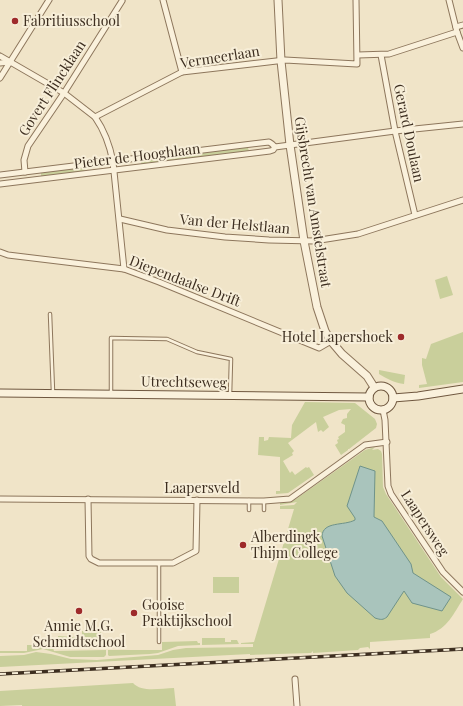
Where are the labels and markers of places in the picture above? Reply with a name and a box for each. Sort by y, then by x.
place label: Fabritiusschool [23,11,120,30]
marker: Fabritiusschool [10,16,20,26]
place label: Hotel Lapershoek [282,327,393,346]
marker: Hotel Lapershoek [396,332,406,342]
place label: Alberdingk Thijm College [250,527,338,562]
marker: Alberdingk Thijm College [238,540,248,550]
place label: Gooise Praktijkschool [142,595,232,630]
marker: Annie M.G. Schmidtschool [74,606,84,616]
marker: Gooise Praktijkschool [129,608,139,618]
place label: Annie M.G. Schmidtschool [33,616,125,651]

